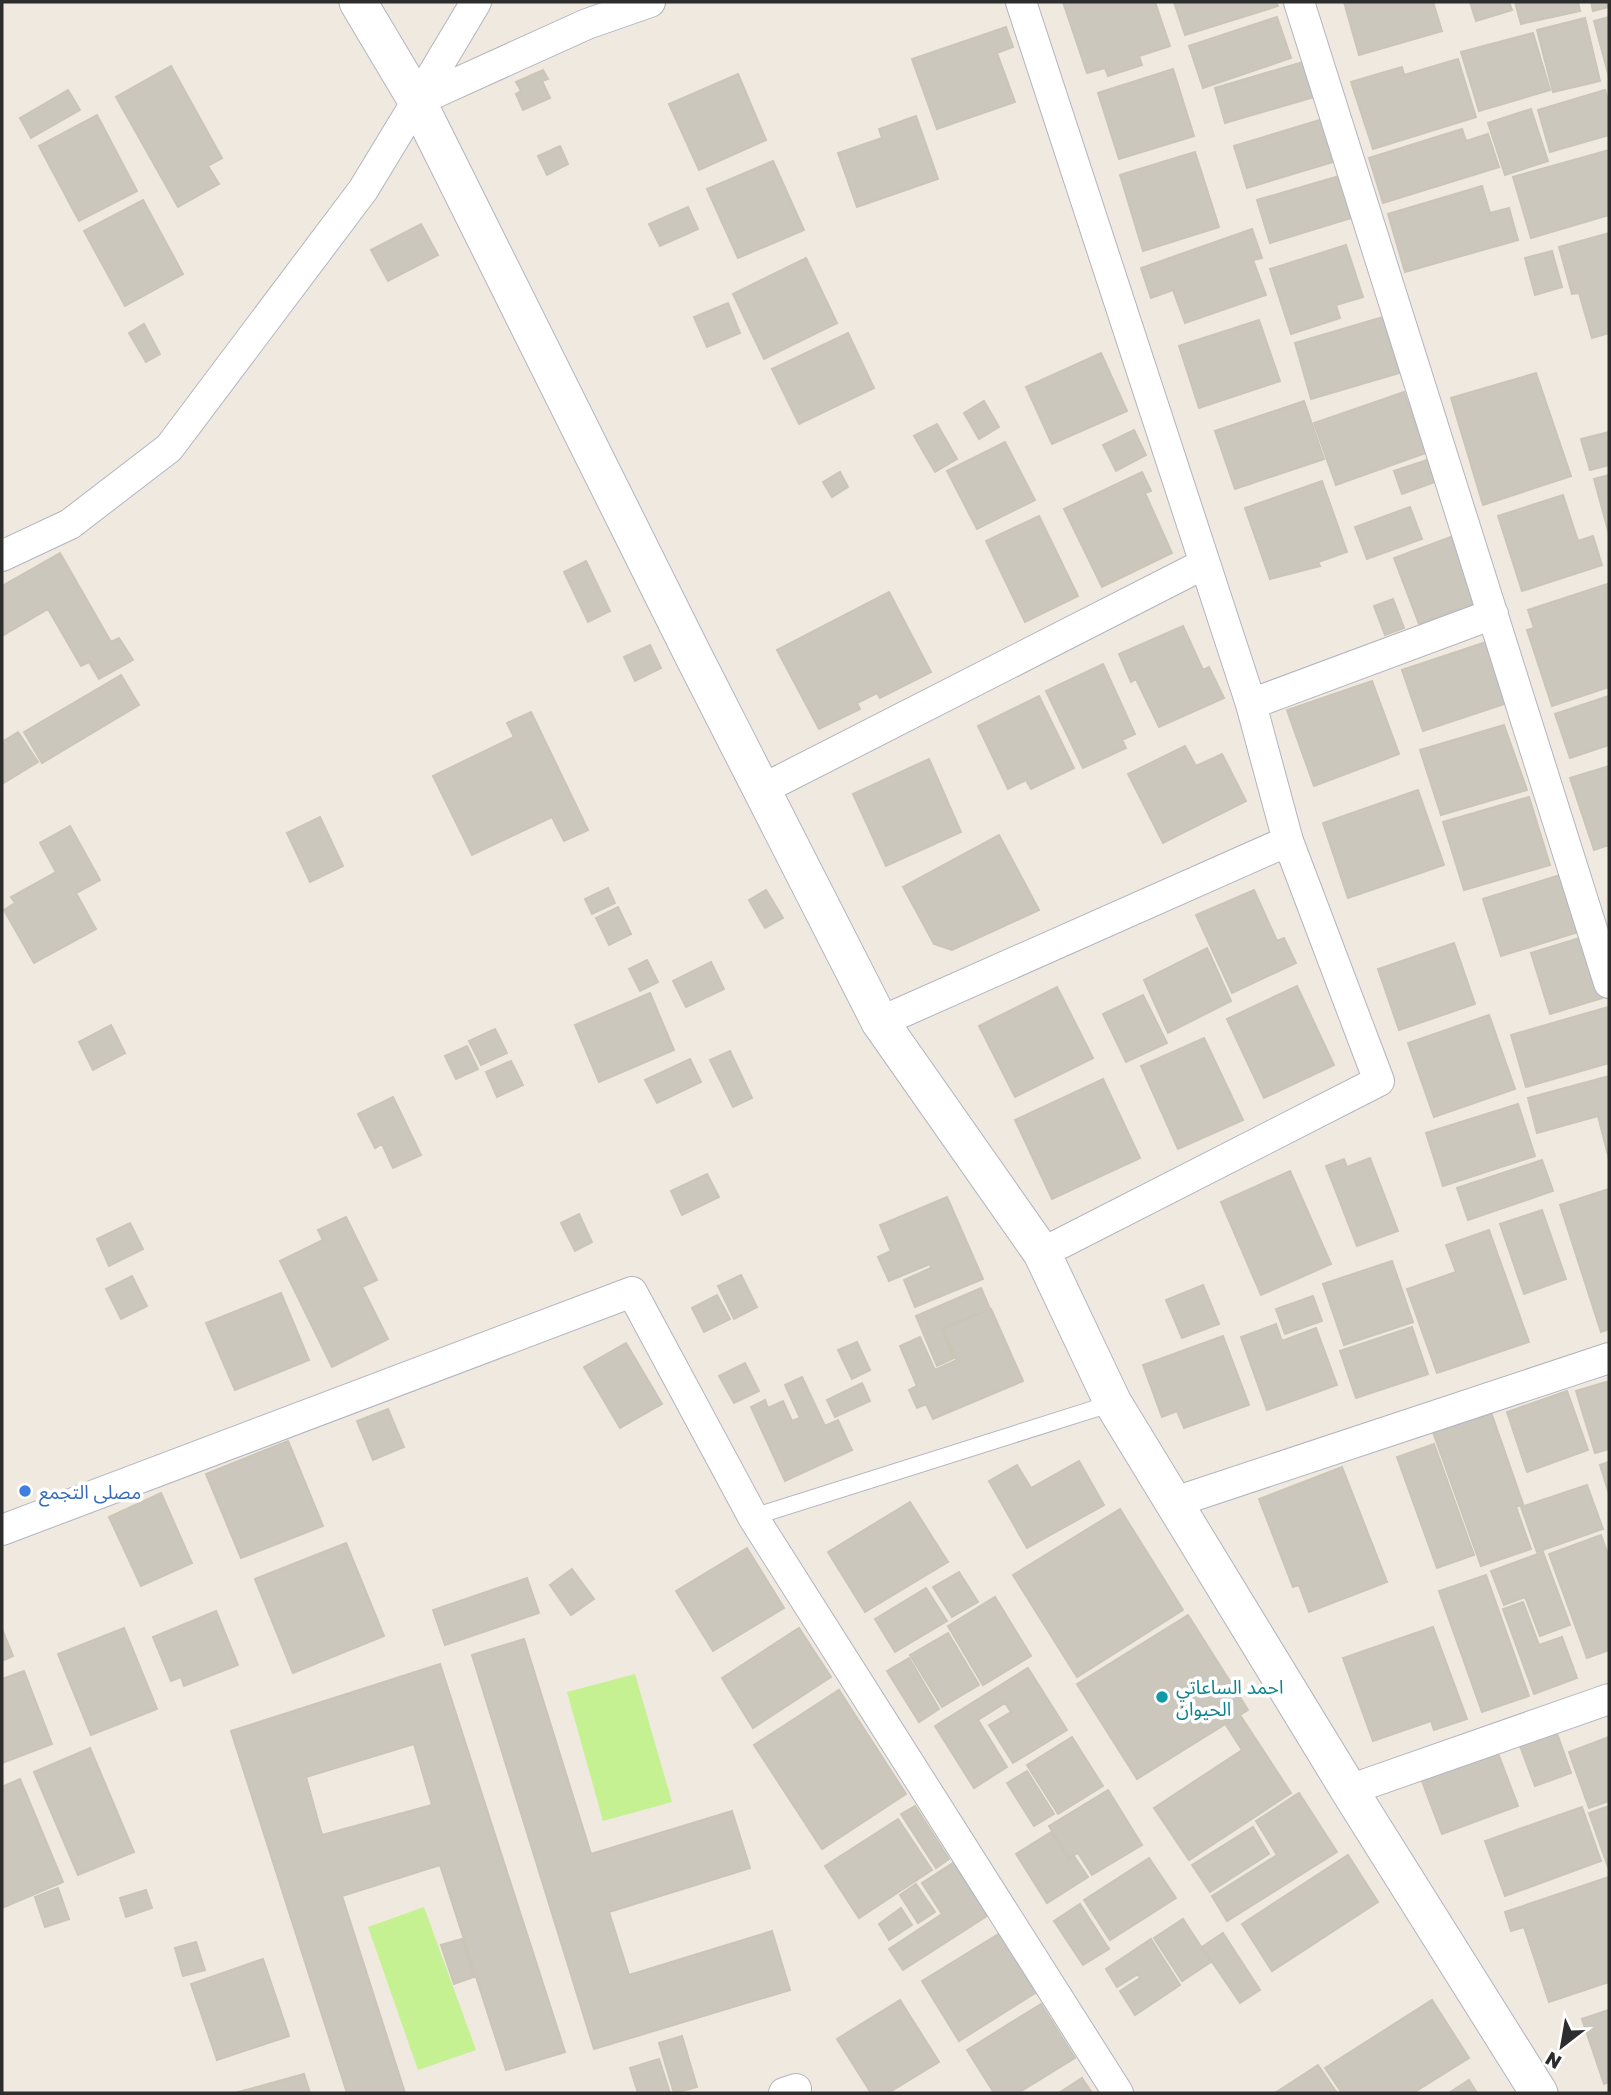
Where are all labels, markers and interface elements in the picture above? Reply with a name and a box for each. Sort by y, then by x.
place label: مصلى التجمع [39,1480,141,1507]
marker: مصلى التجمع [17,1483,33,1499]
place label: احمد الساعاتي الحيوان [1176,1675,1283,1721]
marker: احمد الساعاتي الحيوان [1154,1689,1170,1705]
north arrow [1527,2011,1597,2081]
text: N [1541,2047,1565,2075]

